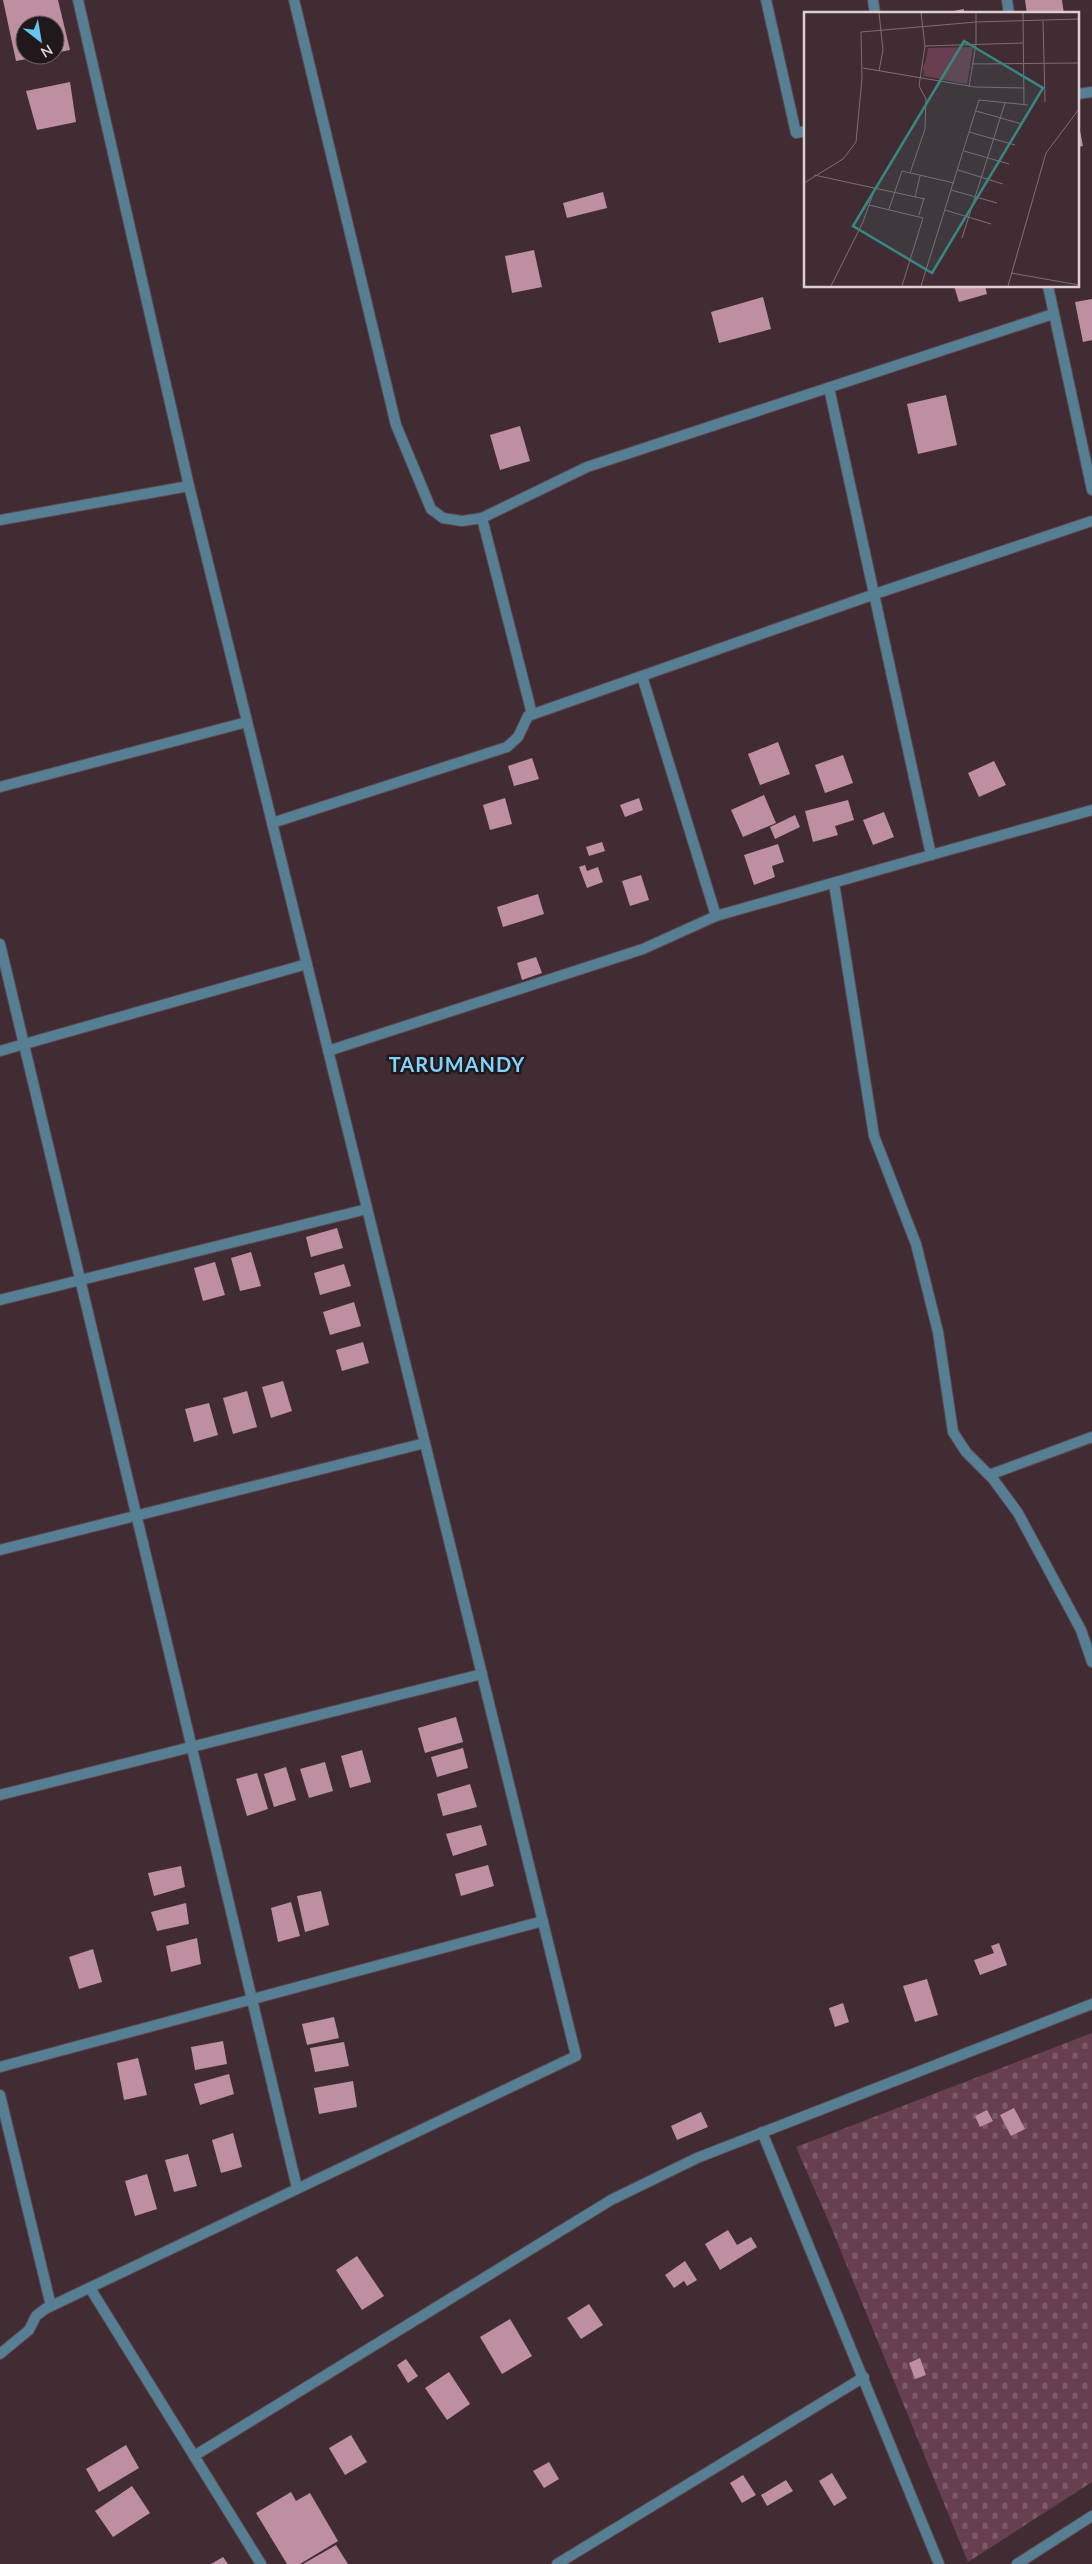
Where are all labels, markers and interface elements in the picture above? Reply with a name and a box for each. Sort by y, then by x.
inset map [804,12,1080,288]
north arrow [15,15,65,65]
text: N [38,42,56,62]
district label: TARUMANDY [389,1052,525,1076]

